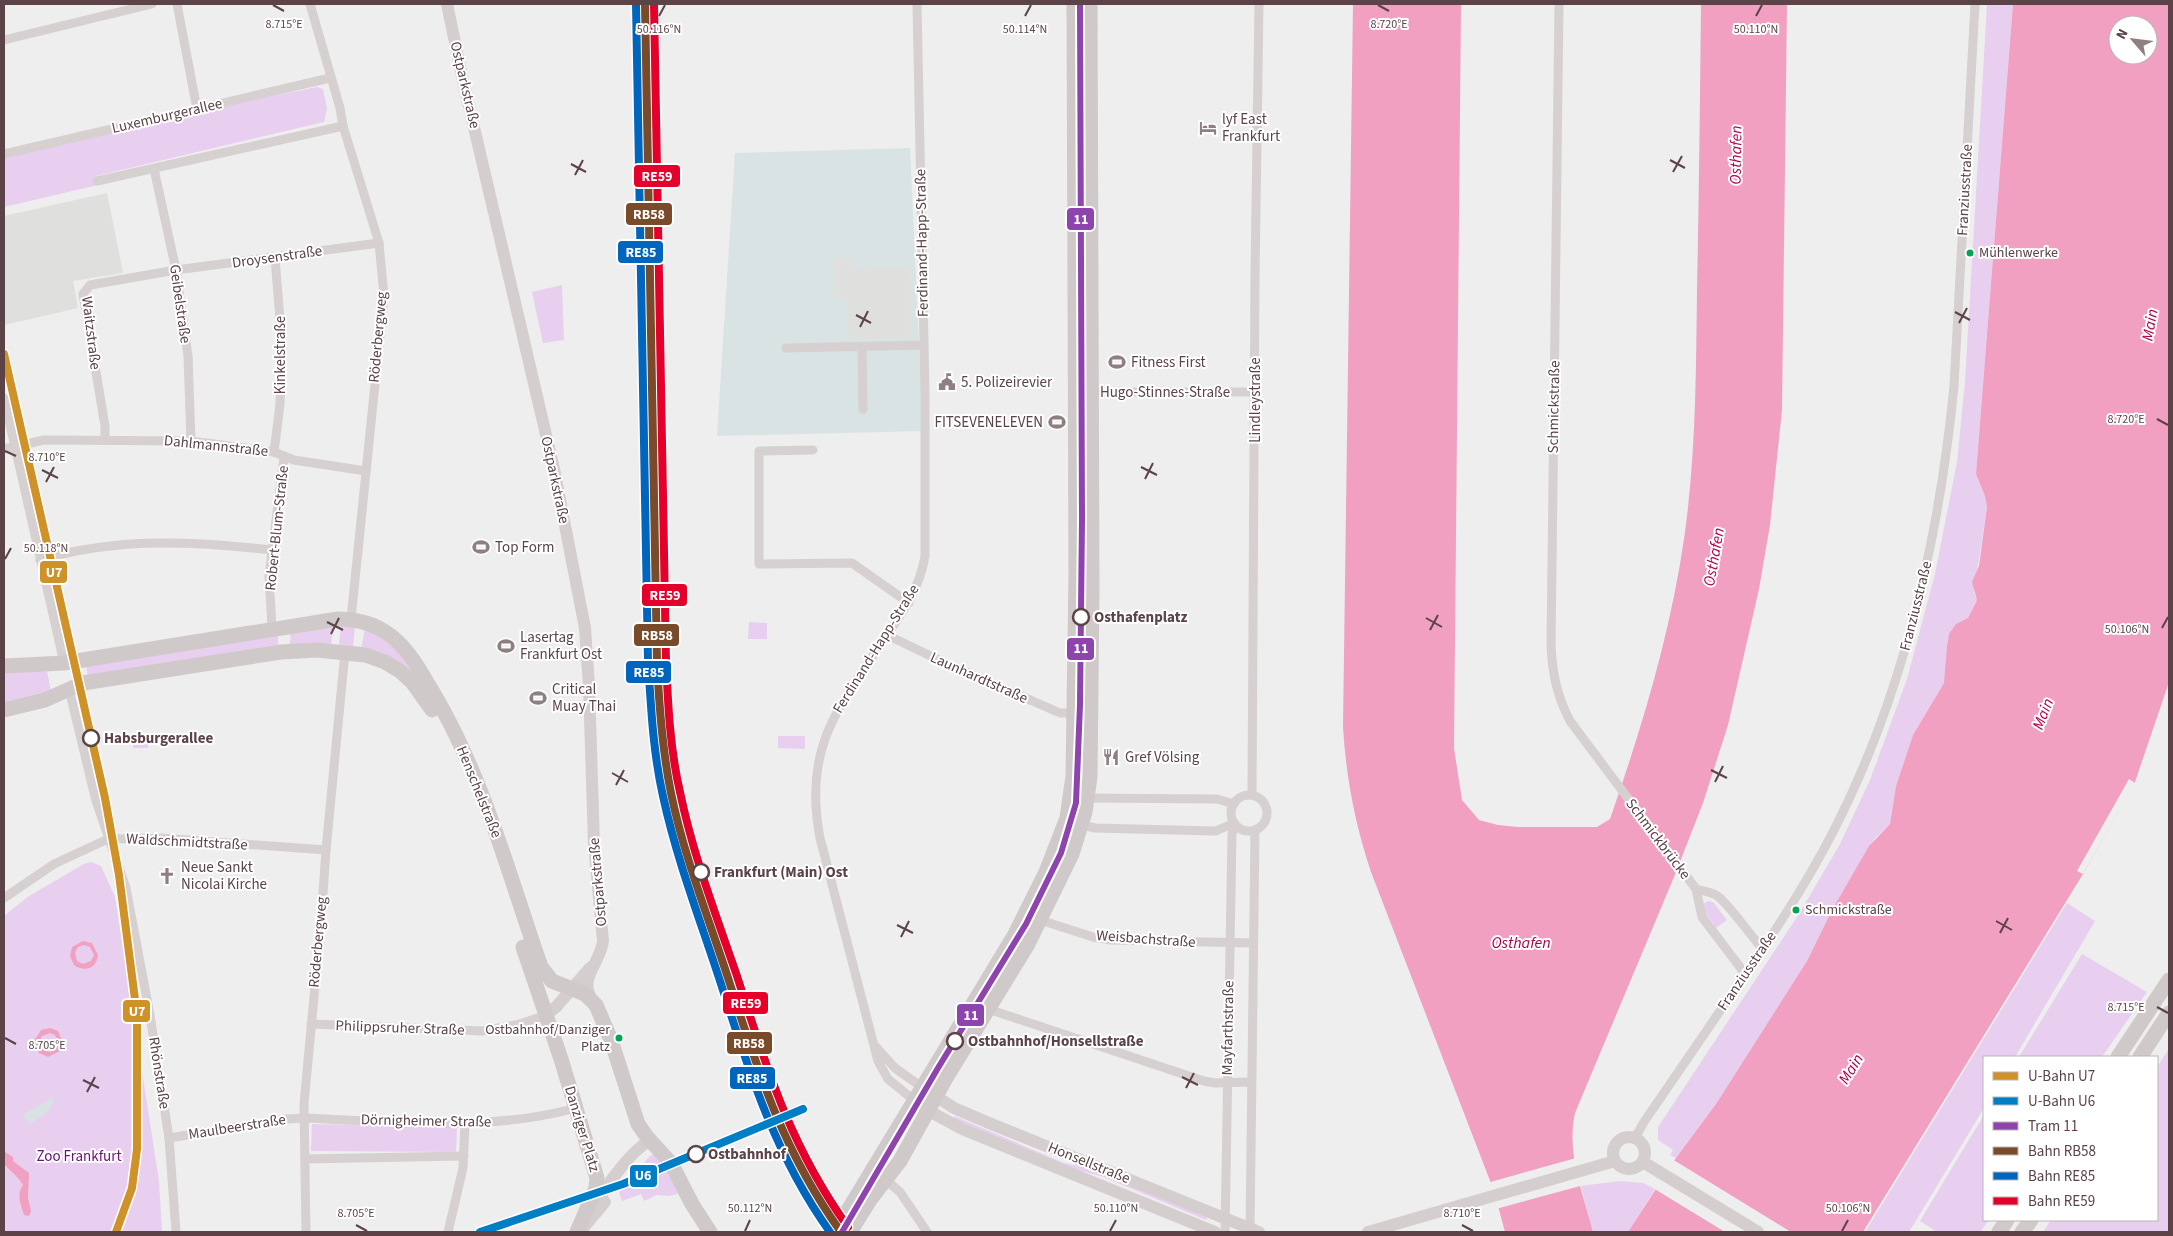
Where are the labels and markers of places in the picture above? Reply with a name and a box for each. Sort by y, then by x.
place label: lyf East Frankfurt [1222,109,1280,147]
hotel icon: lyf East Frankfurt [1198,118,1218,138]
place label: Mühlenwerke [1979,243,2058,263]
marker: Mühlenwerke [1965,248,1975,258]
sports icon: Fitness First [1107,352,1127,372]
place label: Fitness First [1131,352,1206,373]
public building icon: 5. Polizeirevier [937,372,957,392]
place label: 5. Polizeirevier [961,372,1053,393]
place label: FITSEVENELEVEN [935,412,1043,433]
sports icon: FITSEVENELEVEN [1047,412,1067,432]
sports icon: Top Form [471,537,491,557]
place label: Top Form [495,537,554,558]
place label: Osthafenplatz [1094,607,1187,628]
marker: Osthafenplatz [1072,608,1090,626]
place label: Lasertag Frankfurt Ost [520,627,602,665]
sports icon: Lasertag Frankfurt Ost [496,636,516,656]
place label: Critical Muay Thai [552,679,616,717]
sports icon: Critical Muay Thai [528,688,548,708]
place label: Habsburgerallee [104,728,213,749]
marker: Habsburgerallee [82,729,100,747]
restaurant icon: Gref Völsing [1101,747,1121,767]
place label: Gref Völsing [1125,747,1200,768]
place label: Neue Sankt Nicolai Kirche [181,857,267,895]
place label: Frankfurt (Main) Ost [714,862,848,883]
marker: Frankfurt (Main) Ost [692,863,710,881]
church icon: Neue Sankt Nicolai Kirche [157,866,177,886]
place label: Schmickstraße [1805,900,1892,920]
marker: Schmickstraße [1791,905,1801,915]
place label: Ostbahnhof/Danziger Platz [485,1020,610,1057]
place label: Ostbahnhof/Honsellstraße [968,1031,1144,1052]
marker: Ostbahnhof/Honsellstraße [946,1032,964,1050]
marker: Ostbahnhof/Danziger Platz [614,1033,624,1043]
place label: Ostbahnhof [708,1144,787,1165]
marker: Ostbahnhof [687,1145,705,1163]

